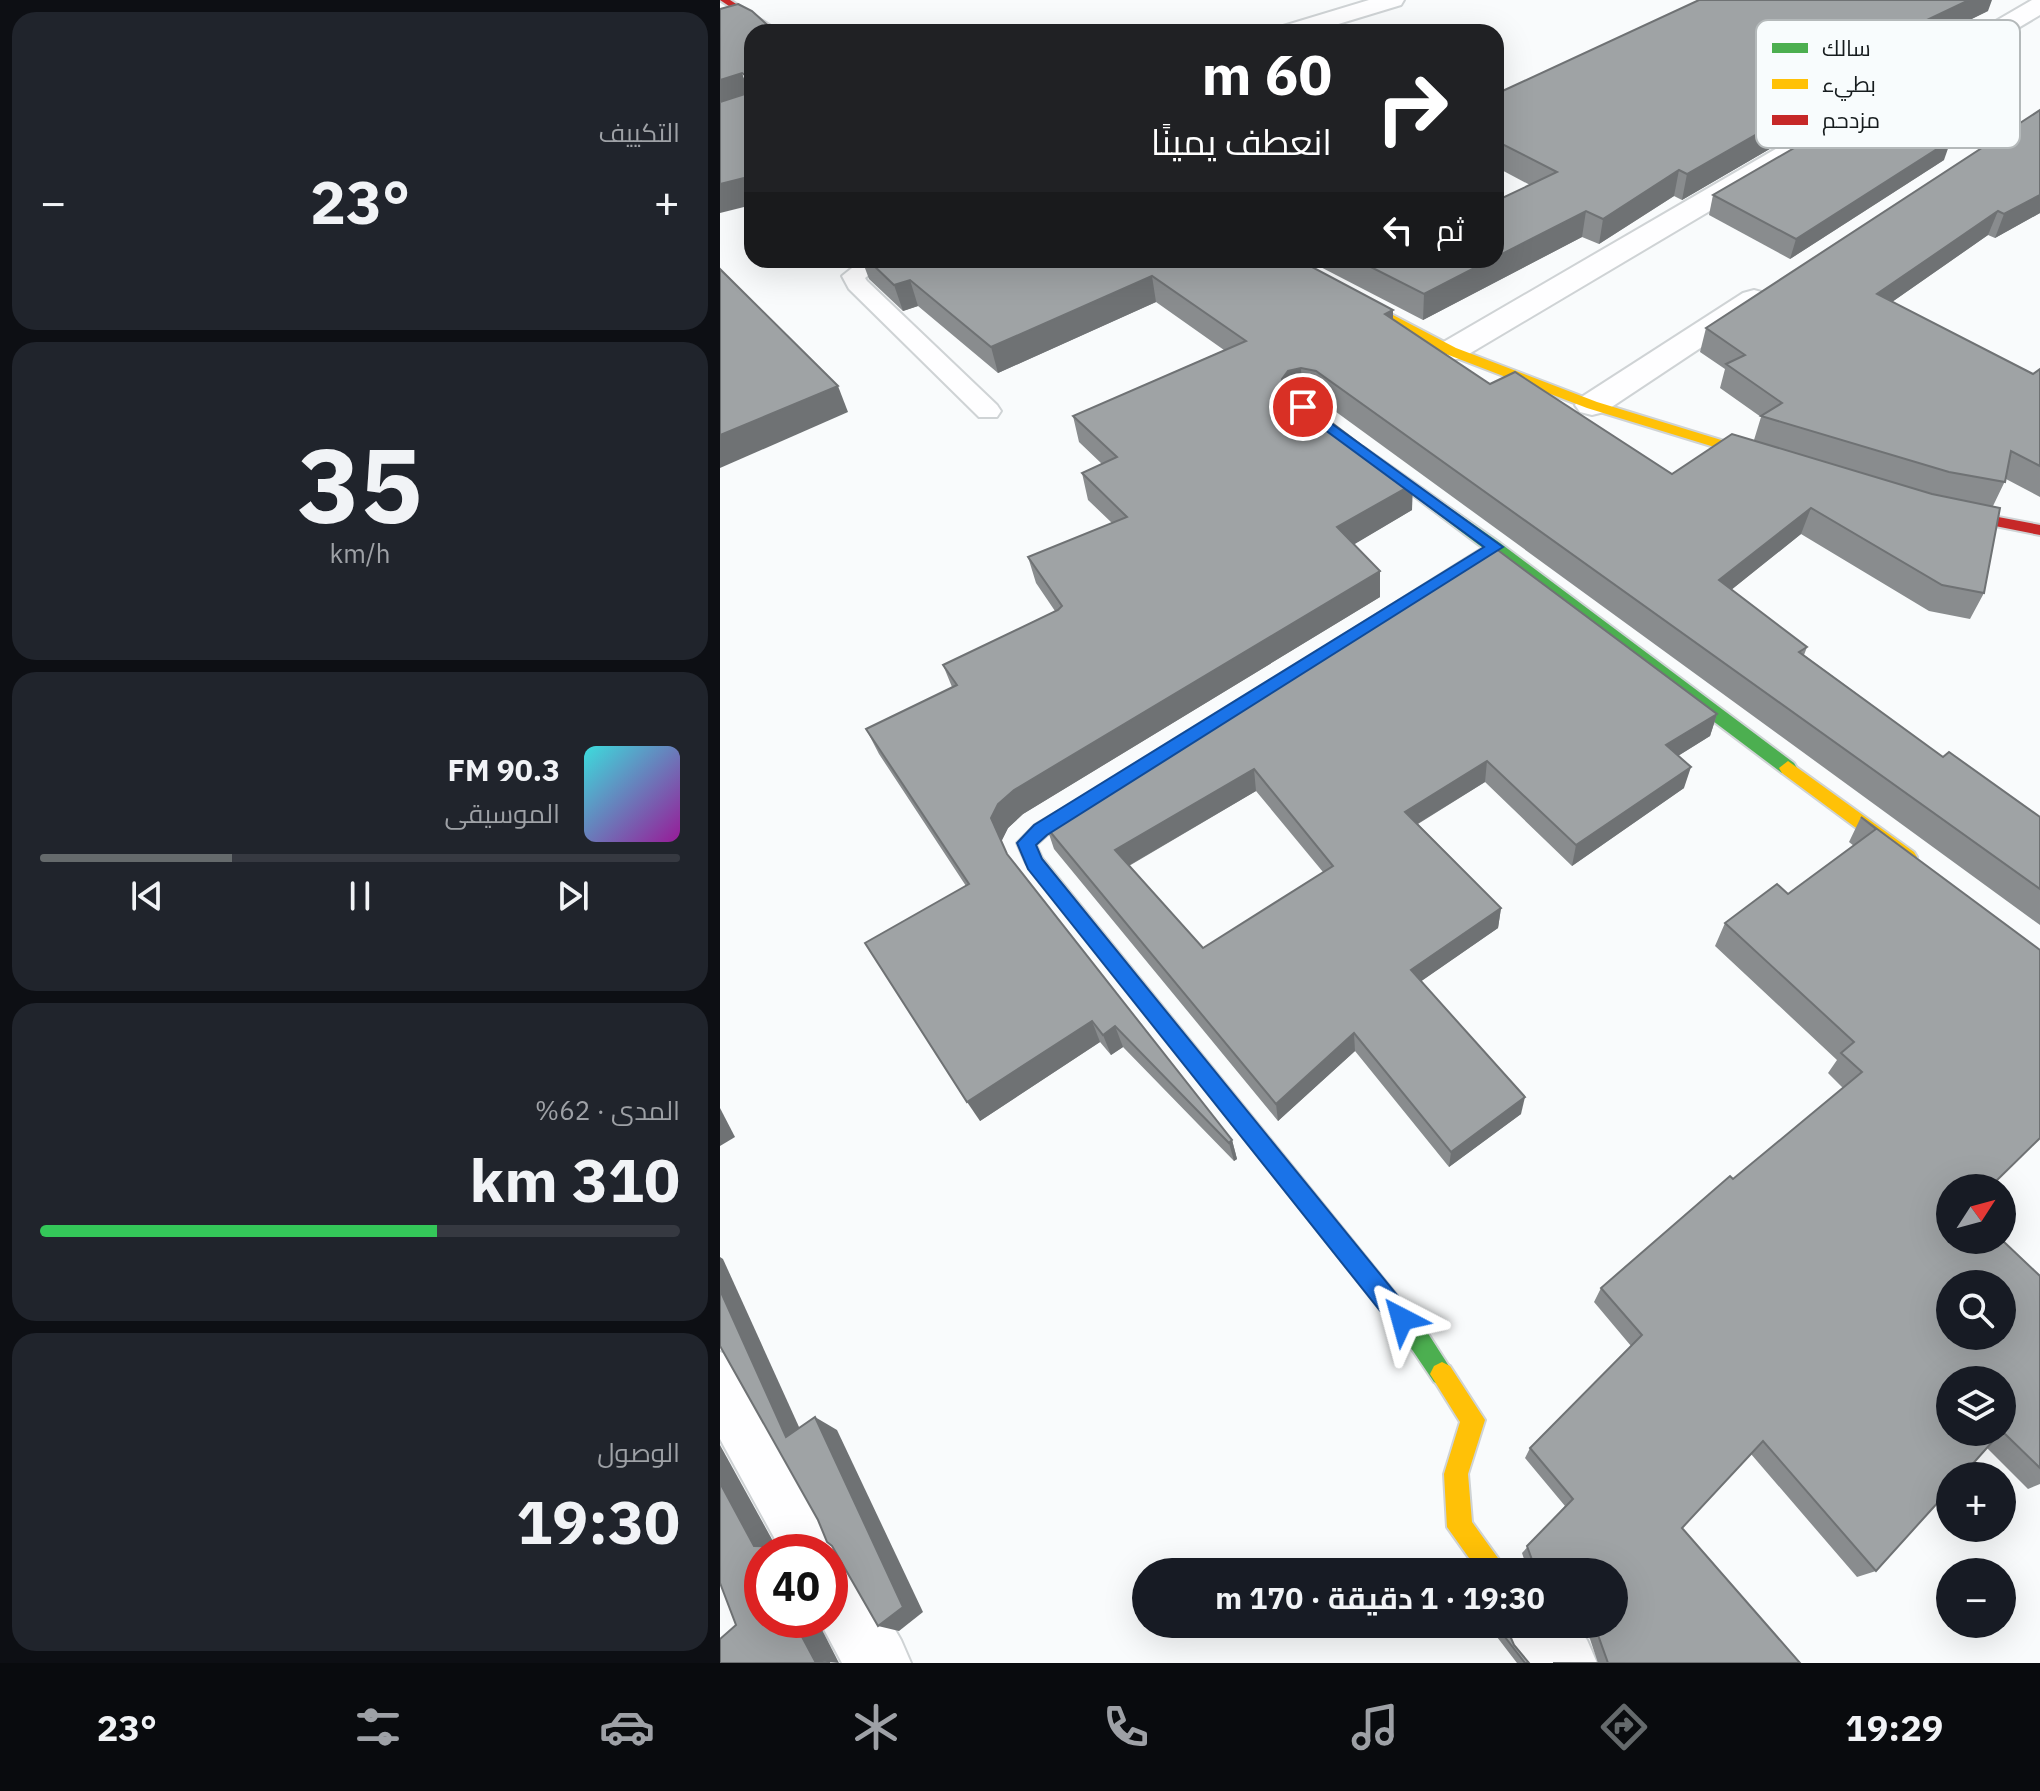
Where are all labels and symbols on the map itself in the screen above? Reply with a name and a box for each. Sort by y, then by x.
legend [1756,20,2020,148]
text: سالك [1822,33,1871,62]
text: بطيء [1822,69,1876,101]
text: مزدحم [1822,105,1880,136]
pin [1269,373,1337,441]
north arrow [1936,1174,2016,1254]
position arrow [1360,1277,1444,1361]
speed limit sign: 40 [744,1534,848,1638]

